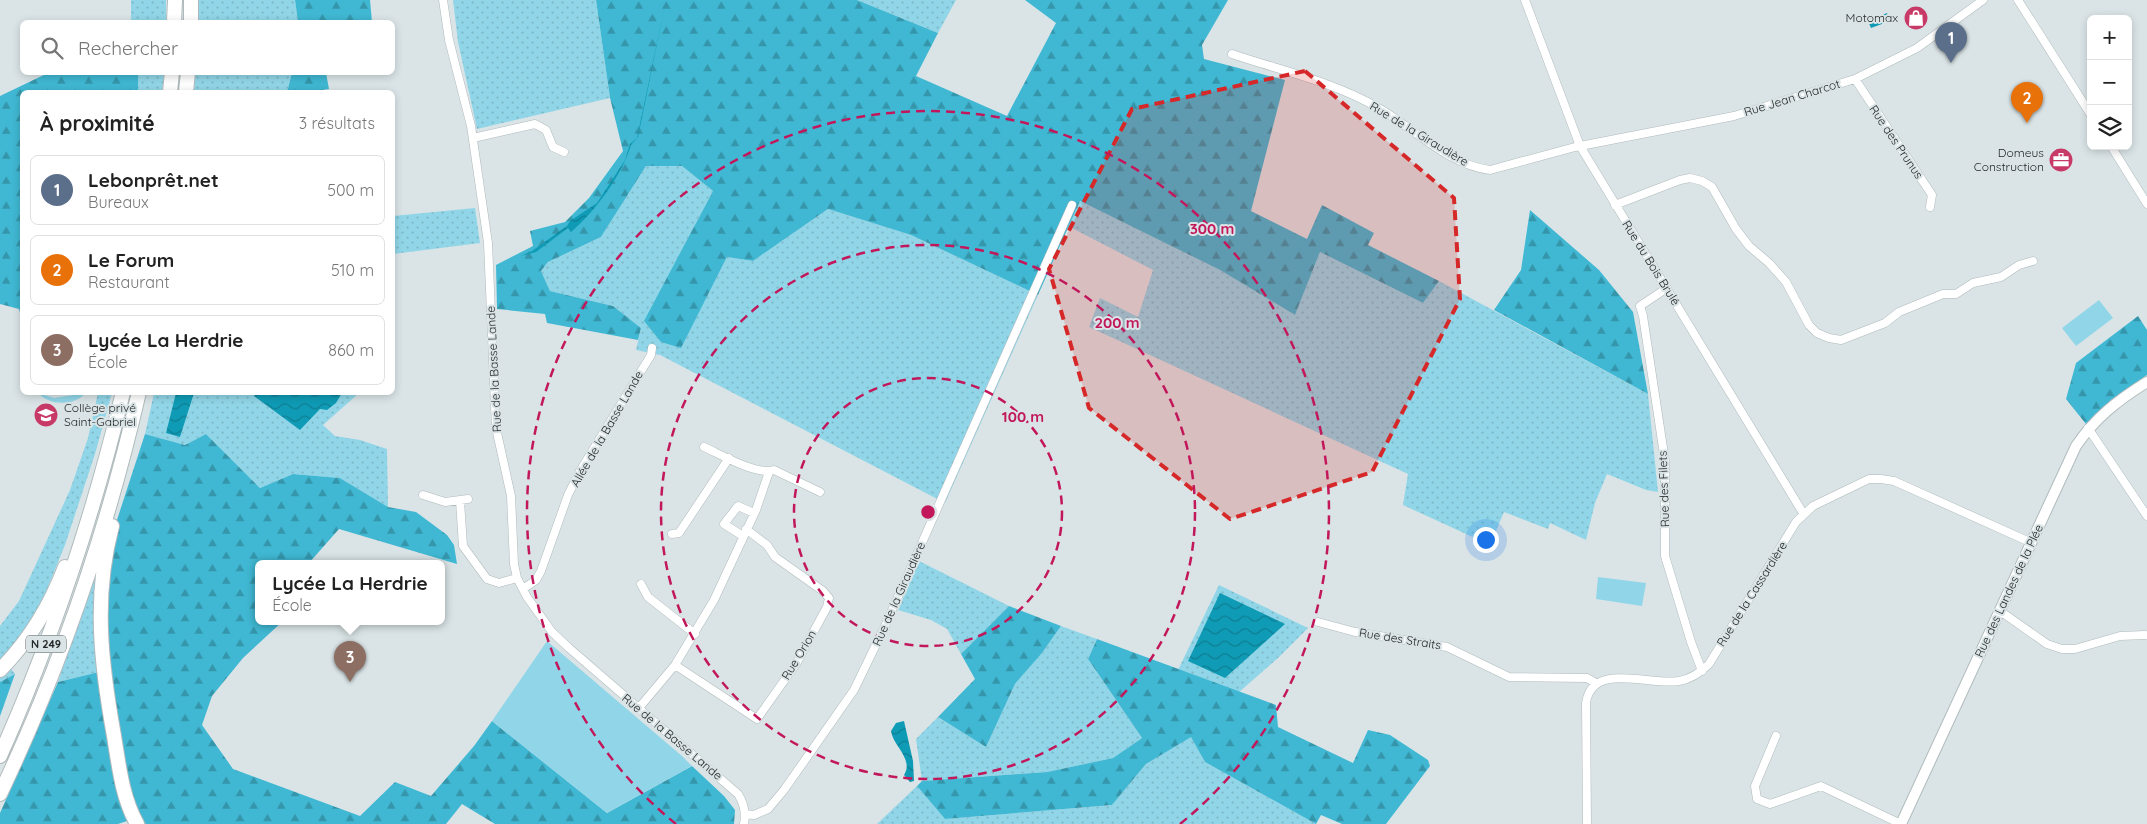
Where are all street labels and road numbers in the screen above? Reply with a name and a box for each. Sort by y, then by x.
street label: Rue Jean Charcot [1742,76,1842,119]
street label: Rue de la Giraudière [1367,98,1472,169]
street label: Rue des Prunus [1866,102,1927,182]
street label: Rue du Bois Brulé [1619,217,1684,308]
street label: Rue de la Basse Lande [483,305,504,433]
street label: Allée de la Basse Lande [567,368,646,490]
street label: Rue des Filets [1655,450,1672,527]
street label: Rue des Landes de la Plée [1971,522,2046,660]
street label: Rue de la Cassardière [1713,538,1790,649]
street label: Rue de la Giraudière [869,539,928,648]
street label: Rue des Straits [1358,625,1443,652]
street label: Rue Orion [778,627,819,682]
road number: N 249 [26,636,66,652]
street label: Rue de la Basse Lande [619,690,726,783]

